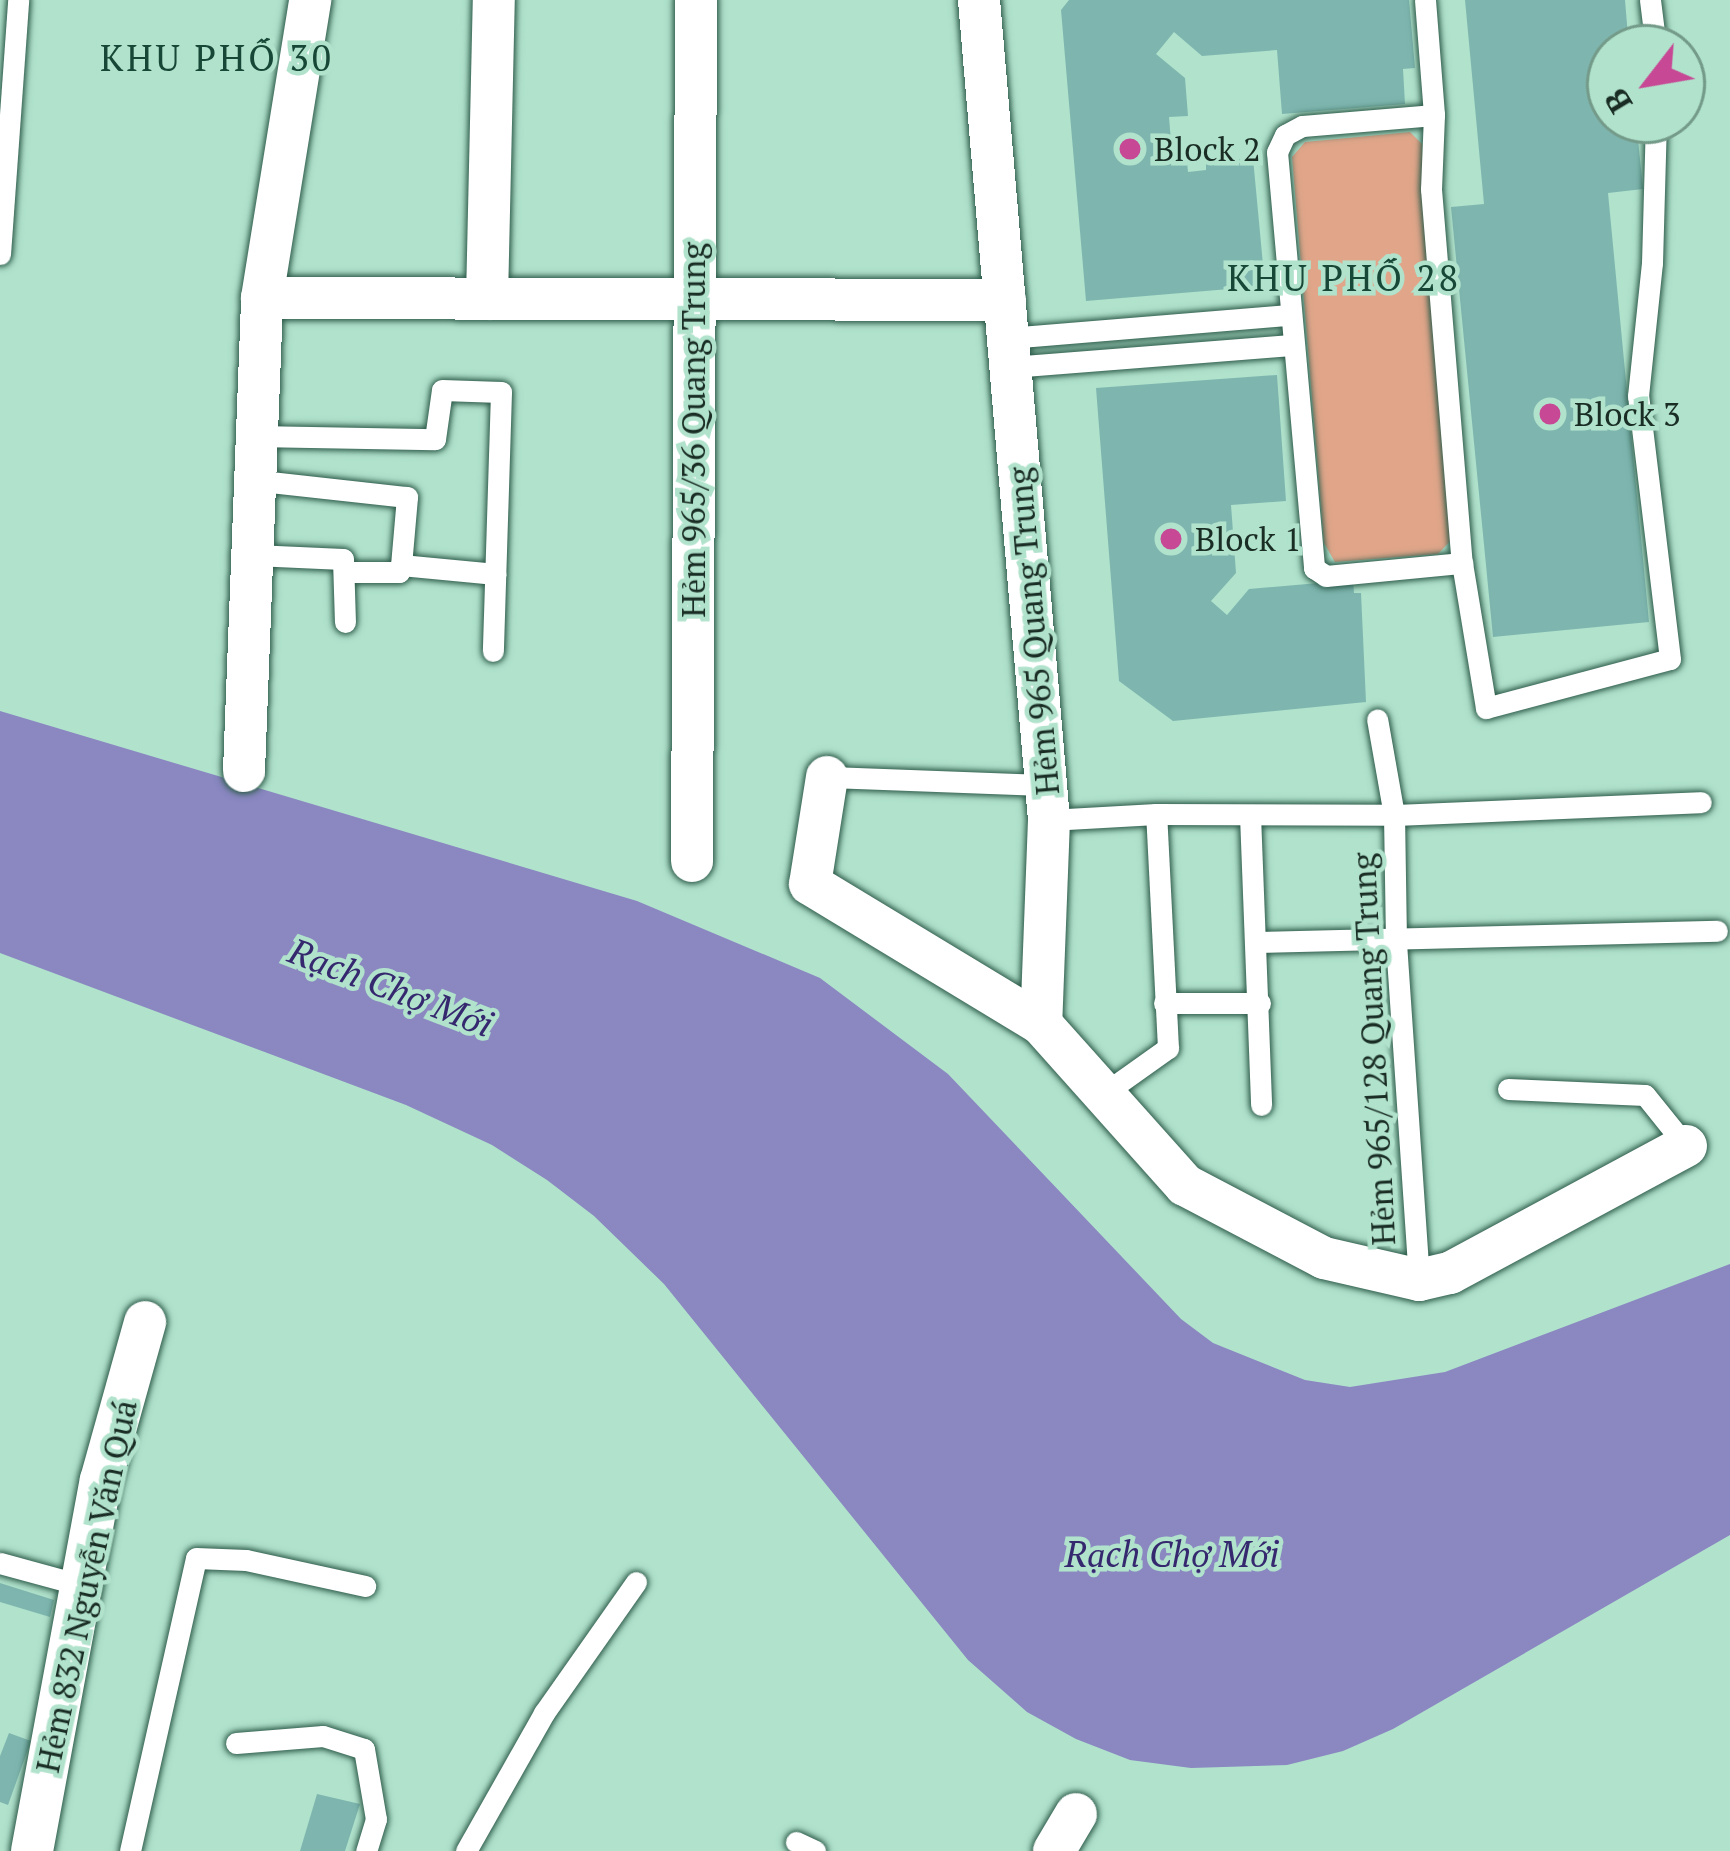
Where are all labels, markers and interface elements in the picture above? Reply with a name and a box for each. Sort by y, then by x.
north arrow [1586,24,1706,144]
district label: KHU PHỐ 30 [100,36,334,80]
text: B [1593,81,1641,122]
place label: Block 2 [1154,129,1260,169]
marker: Block 2 [1117,136,1143,162]
street label: Hẻm 965/36 Quang Trung [673,242,713,618]
district label: KHU PHỐ 28 [1227,256,1461,300]
place label: Block 3 [1574,394,1680,434]
marker: Block 3 [1537,401,1563,427]
street label: Hẻm 965 Quang Trung [999,465,1067,797]
place label: Block 1 [1195,519,1301,559]
marker: Block 1 [1158,526,1184,552]
street label: Hẻm 965/128 Quang Trung [1343,852,1403,1246]
water label: Rạch Chợ Mới [283,928,499,1046]
street label: Hẻm 832 Nguyễn Văn Quá [27,1396,145,1776]
water label: Rạch Chợ Mới [1065,1532,1279,1576]

